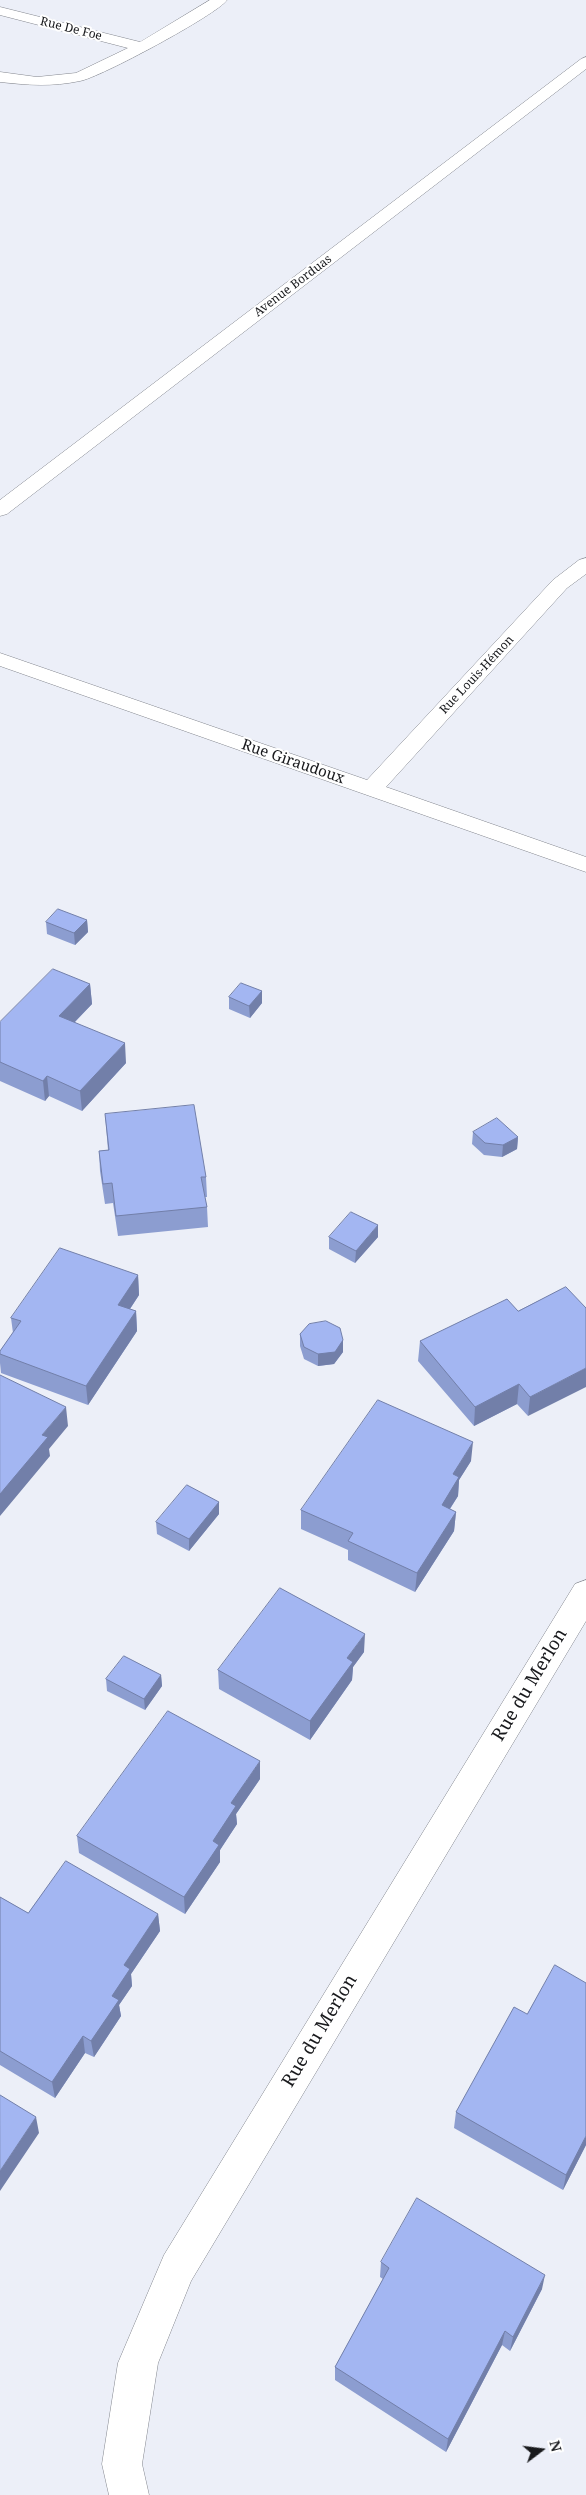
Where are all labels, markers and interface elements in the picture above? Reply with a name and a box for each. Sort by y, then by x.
street label: Rue De Foe [39,14,103,44]
street label: Avenue Borduas [251,252,335,320]
street label: Rue Louis-Hémon [437,633,517,717]
street label: Rue Giraudoux [239,736,347,788]
street label: Rue du Merlon [488,1625,572,1745]
street label: Rue du Merlon [278,1971,362,2091]
north arrow [516,2425,566,2475]
text: N [545,2438,567,2454]

